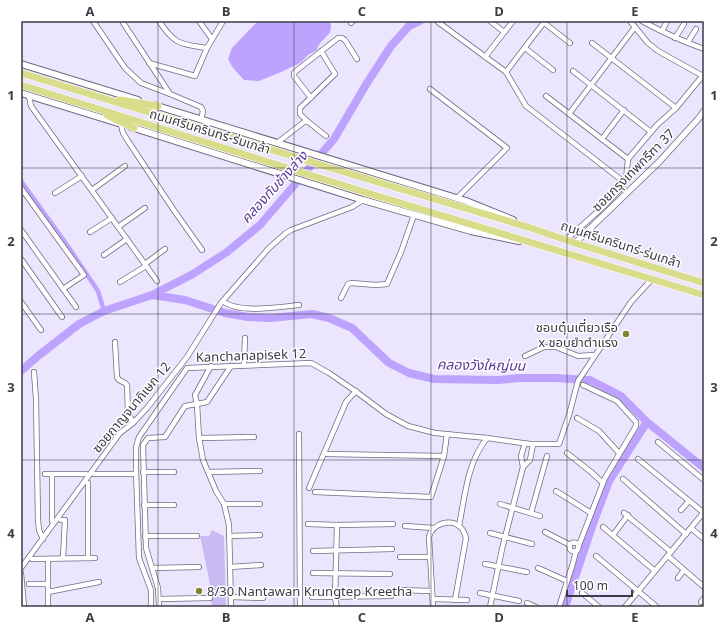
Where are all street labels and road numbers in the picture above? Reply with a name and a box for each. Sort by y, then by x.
street label: ถนนศรีนครินทร์-ร่มเกล้า [147,104,273,160]
street label: ซอยกรุงเทพกรีฑา 37 [588,125,680,217]
street label: ถนนศรีนครินทร์-ร่มเกล้า [558,216,684,274]
street label: Kanchanapisek 12 [196,344,307,368]
street label: ซอยกาญจนาภิเษก 12 [88,358,176,457]

